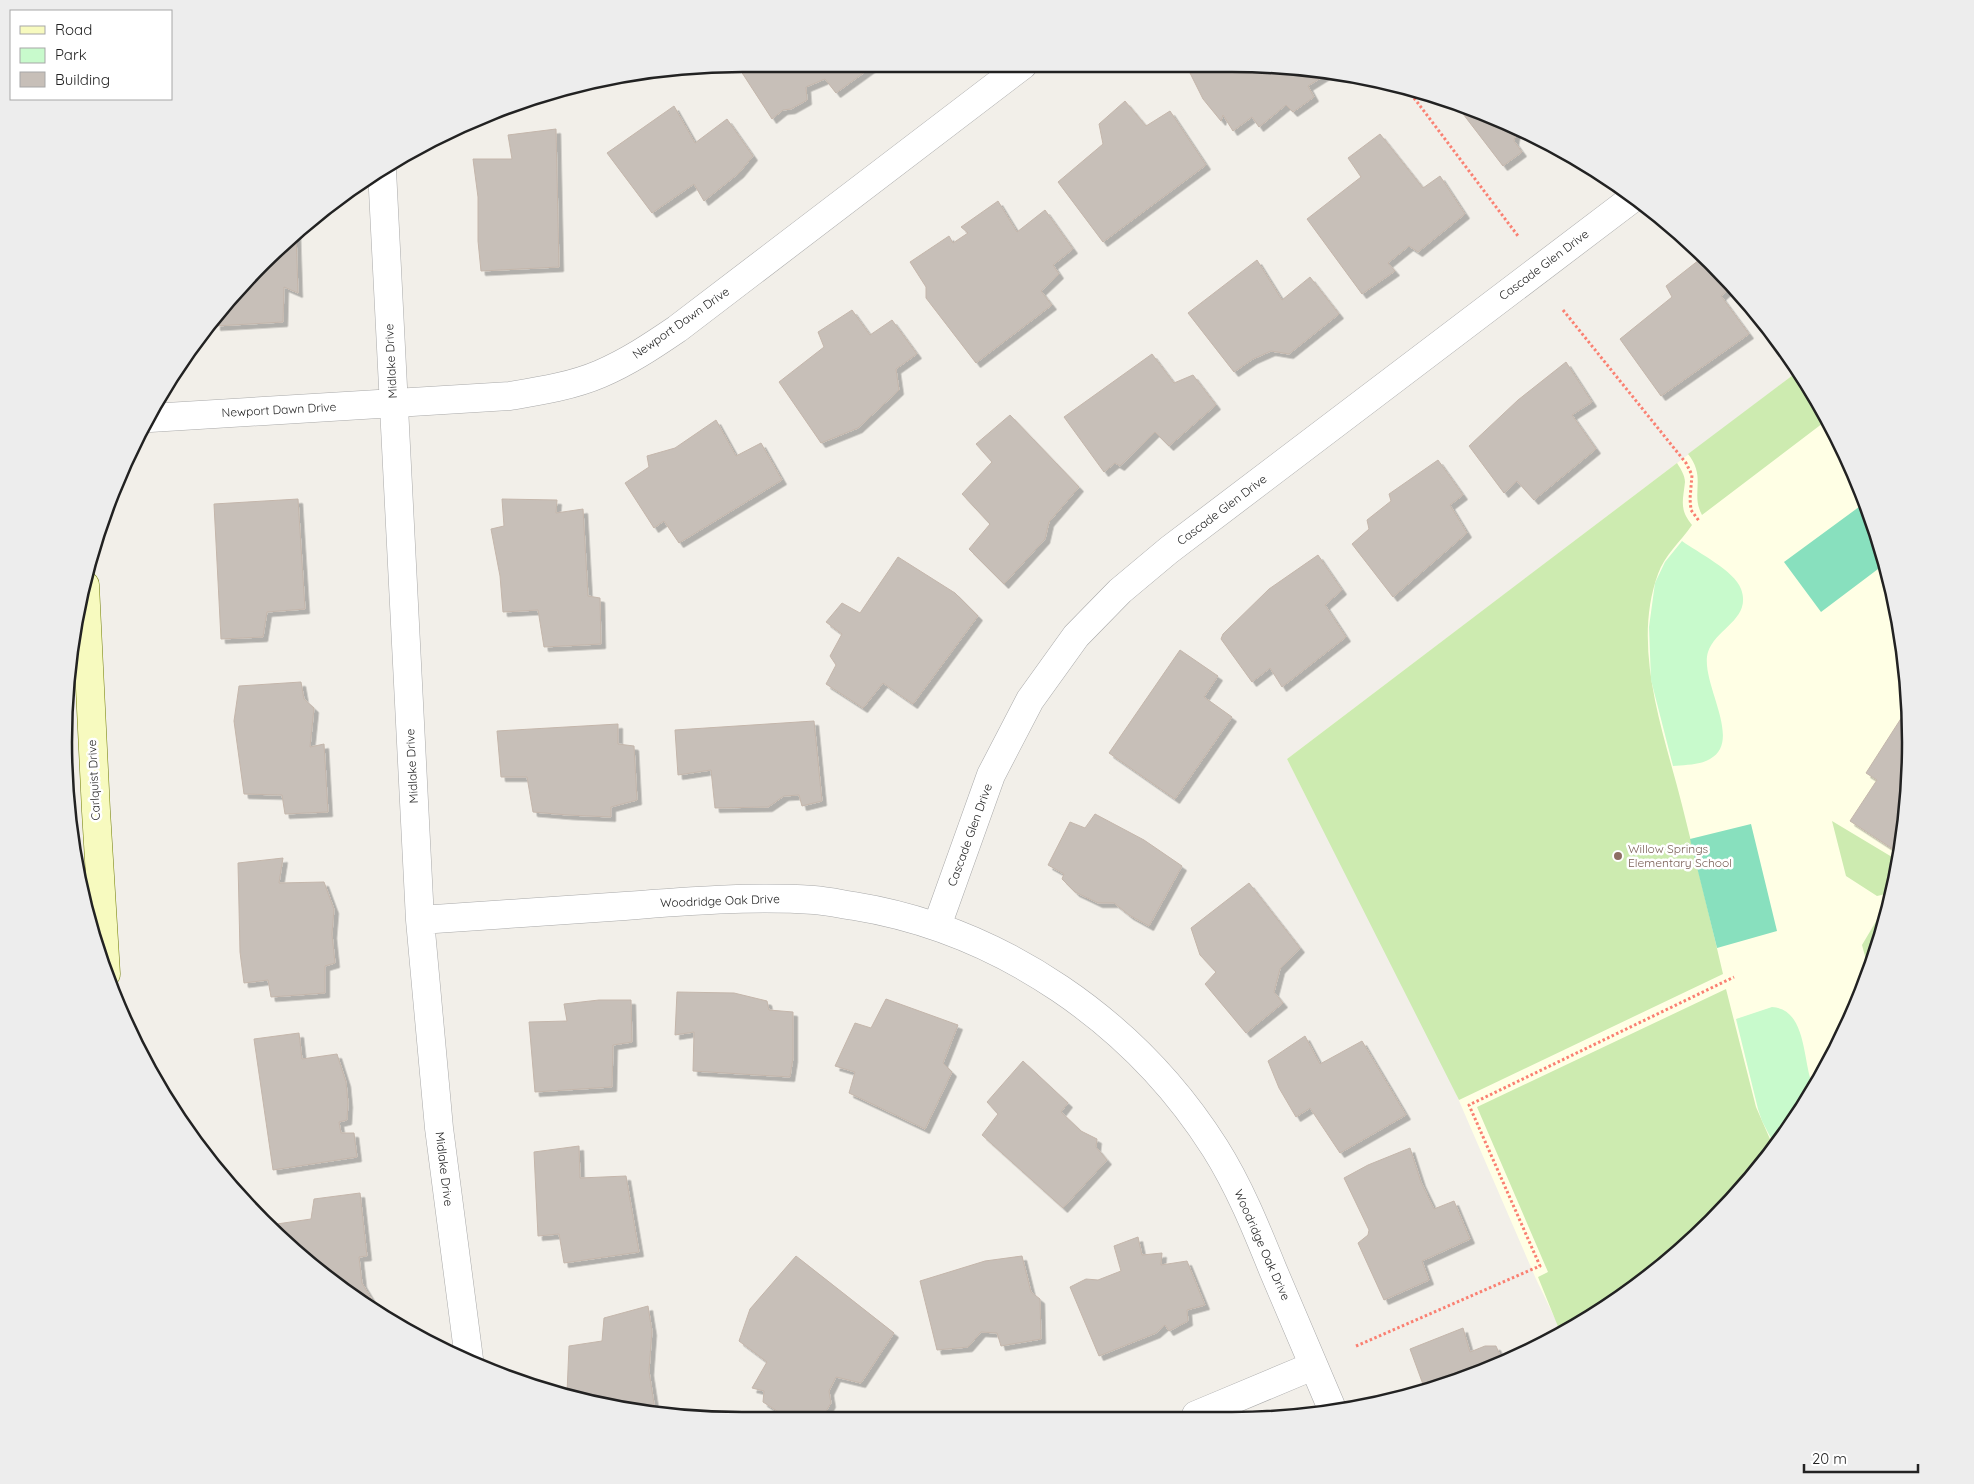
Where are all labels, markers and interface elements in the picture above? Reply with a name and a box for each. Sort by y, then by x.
legend [10,10,172,100]
text: Road [55,20,92,39]
text: Park [55,45,87,64]
text: Building [55,70,110,89]
street label: Cascade Glen Drive [1496,226,1592,303]
street label: Newport Dawn Drive [629,283,732,362]
street label: Midlake Drive [381,323,400,399]
street label: Newport Dawn Drive [221,399,337,420]
street label: Cascade Glen Drive [1174,471,1270,548]
street label: Midlake Drive [402,728,421,804]
street label: Carlquist Drive [84,739,103,821]
street label: Cascade Glen Drive [944,781,995,888]
place label: Willow Springs Elementary School [1628,841,1732,870]
marker: Willow Springs Elementary School [1612,850,1624,862]
street label: Woodridge Oak Drive [660,891,780,910]
street label: Midlake Drive [432,1131,457,1207]
street label: Woodridge Oak Drive [1231,1187,1294,1303]
scale bar [1804,1442,1918,1474]
text: 20 m [1812,1449,1847,1468]

